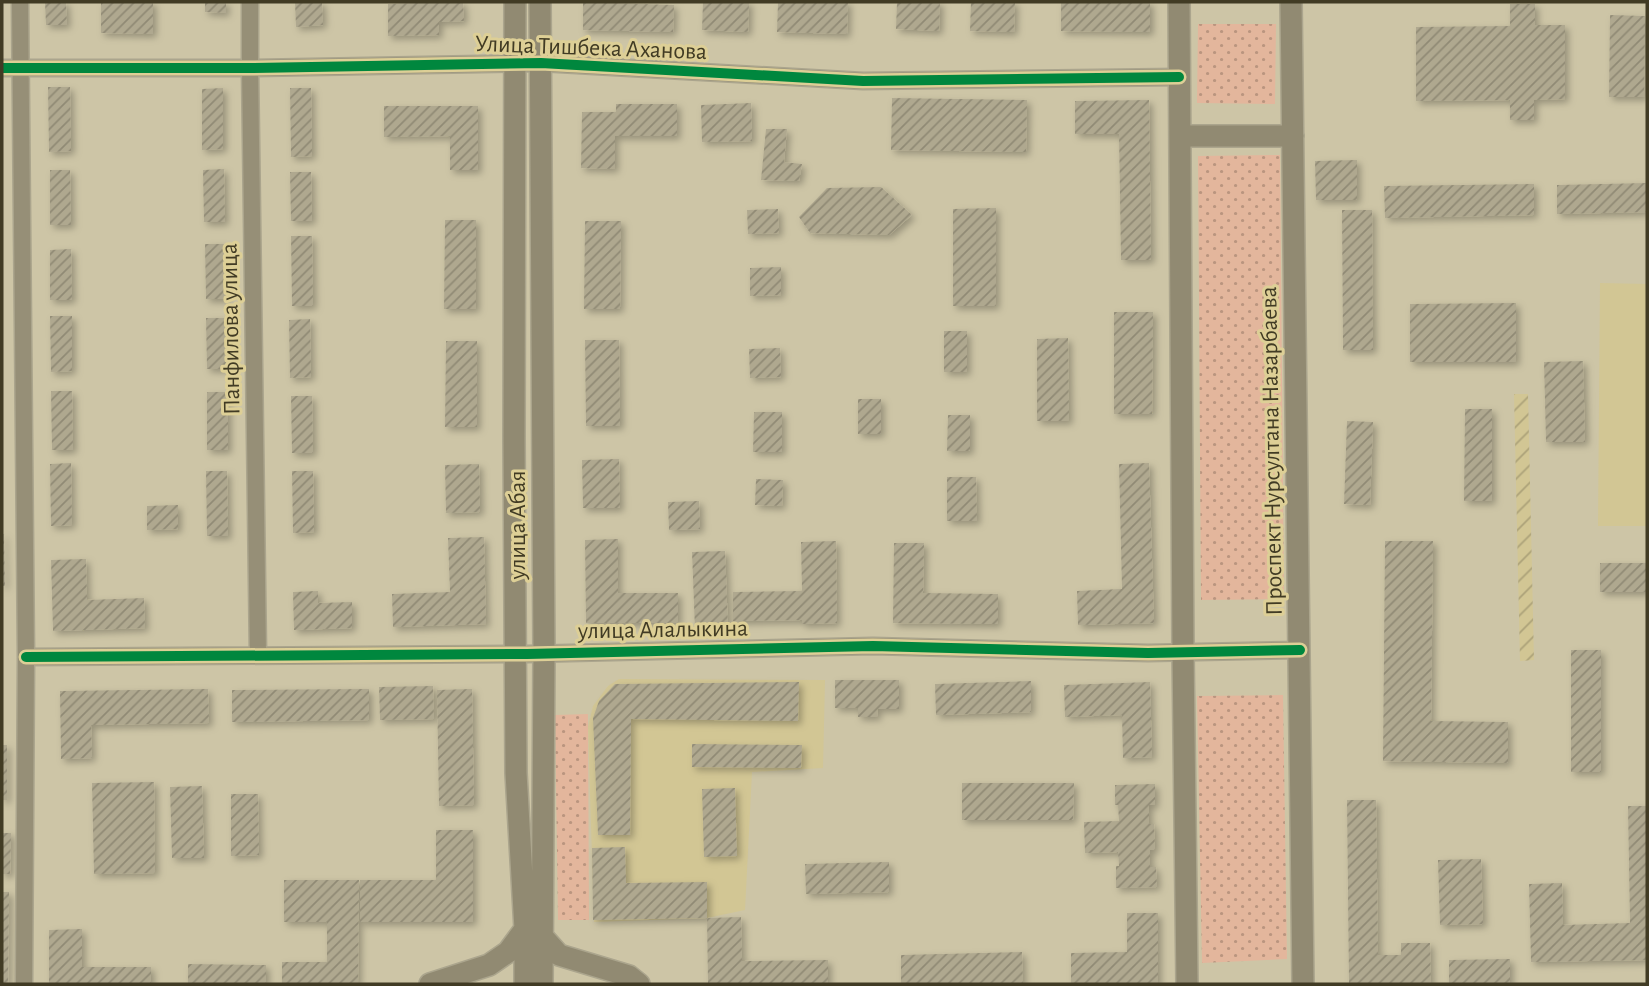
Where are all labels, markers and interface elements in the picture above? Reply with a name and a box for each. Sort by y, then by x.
street label: Улица Тишбека Аханова [474,32,707,64]
street label: Панфилова улица [218,243,244,415]
street label: Проспект Нурсултана Назарбаева [1257,286,1287,616]
street label: улица Абая [506,471,530,580]
street label: улица Алалыкина [577,617,748,644]

